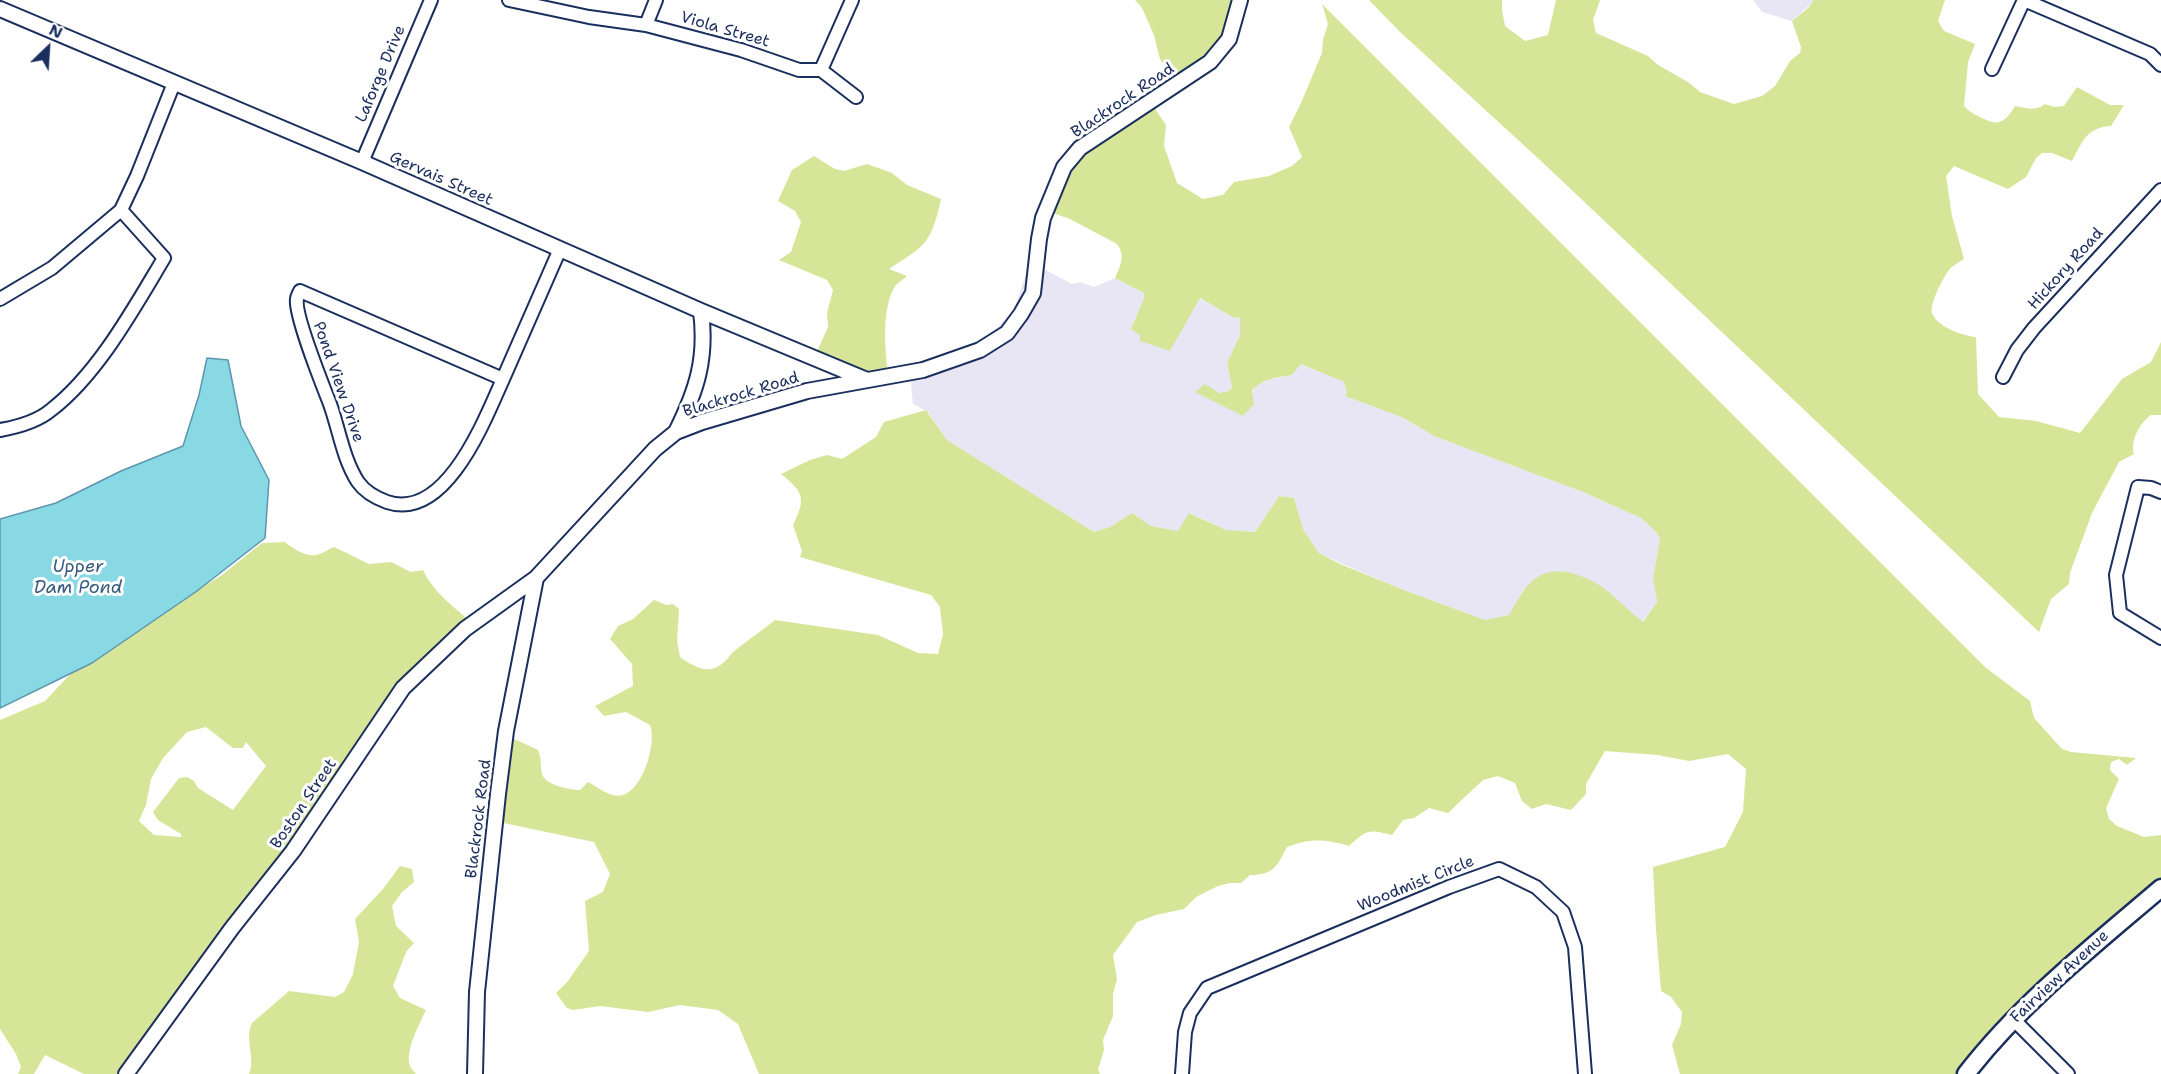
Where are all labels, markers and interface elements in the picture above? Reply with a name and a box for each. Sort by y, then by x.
street label: Viola Street [678,8,772,52]
north arrow [18,18,78,78]
text: N [46,19,66,43]
street label: Laforge Drive [352,23,410,125]
street label: Blackrock Road [1068,59,1178,143]
street label: Gervais Street [386,148,496,210]
street label: Hickory Road [2024,224,2108,314]
street label: Pond View Drive [308,319,368,445]
street label: Blackrock Road [681,368,801,422]
water label: Upper Dam Pond [34,556,122,598]
street label: Boston Street [267,755,341,853]
street label: Blackrock Road [462,758,496,880]
street label: Woodmist Circle [1355,852,1477,916]
street label: Fairview Avenue [2007,927,2113,1027]

